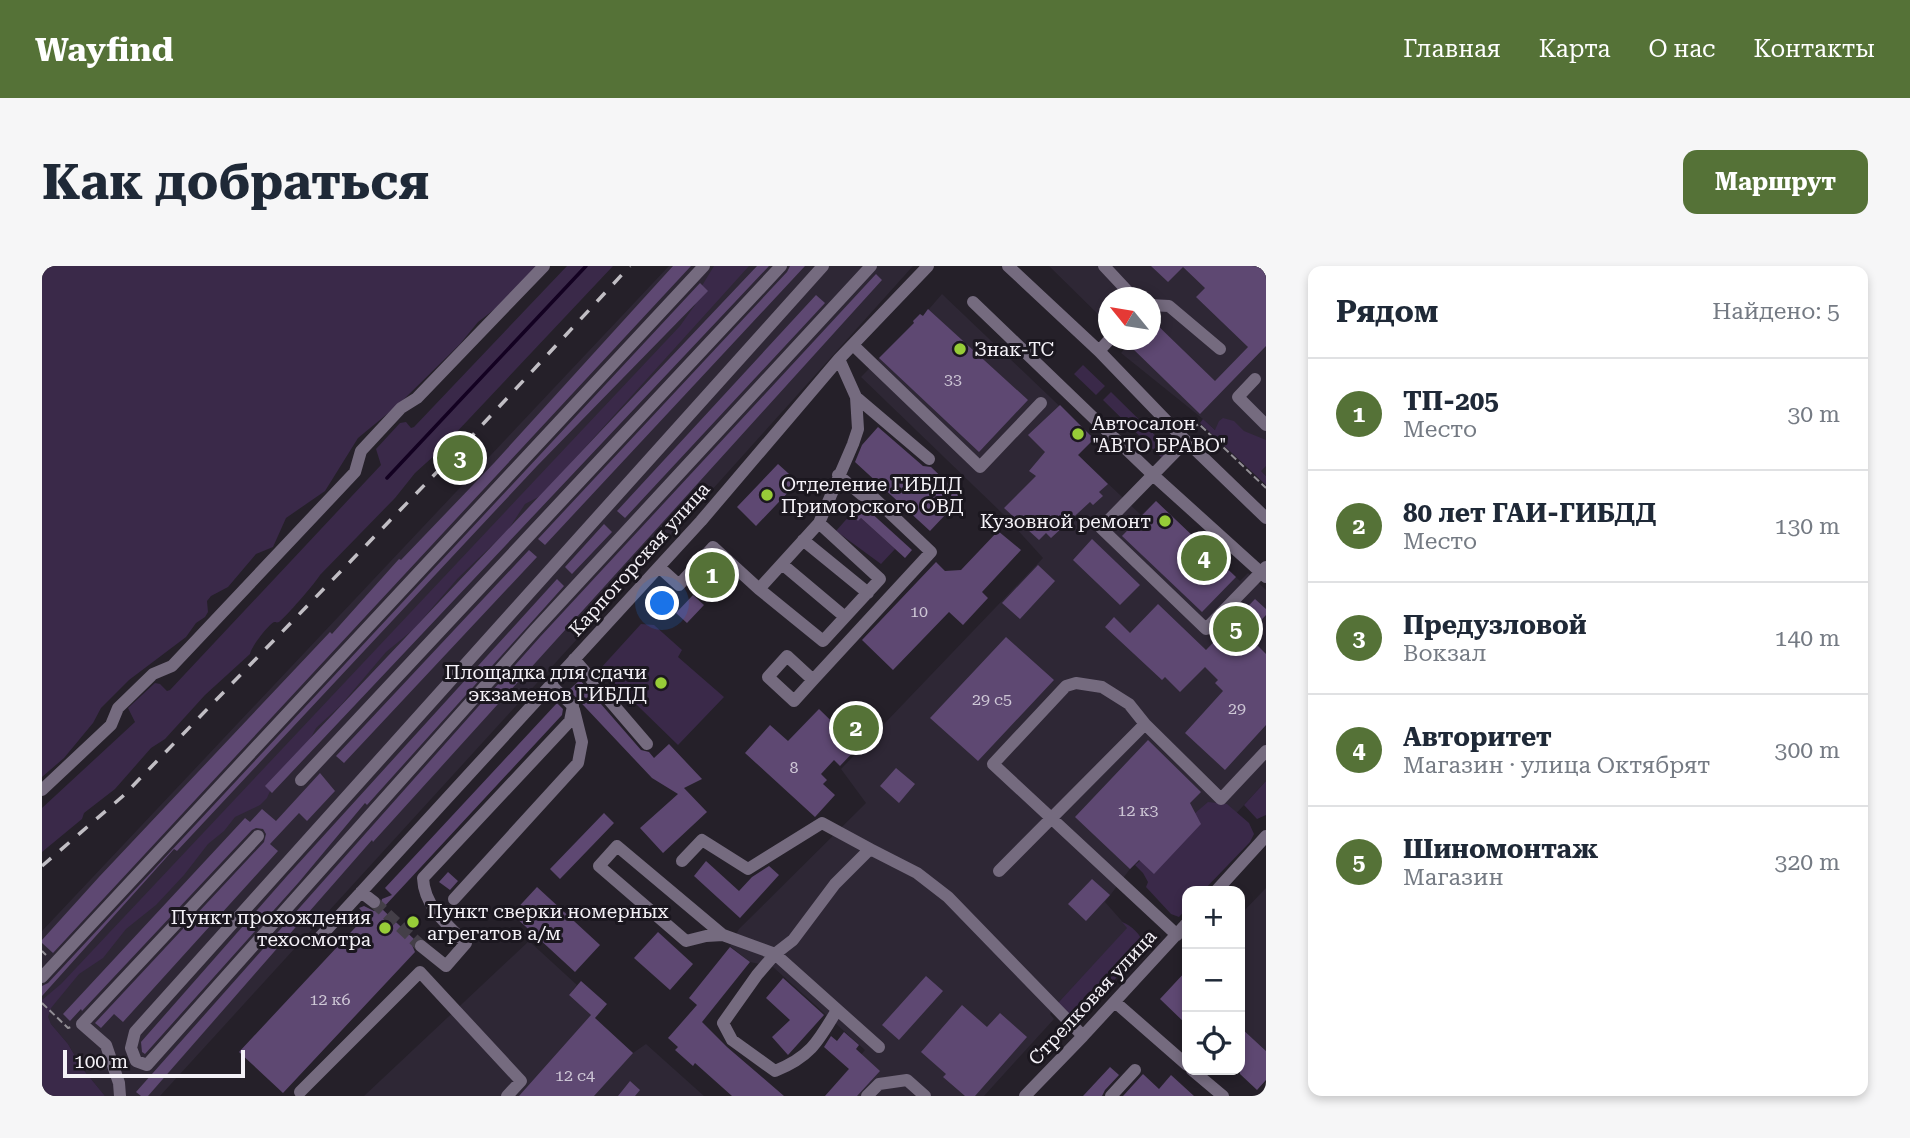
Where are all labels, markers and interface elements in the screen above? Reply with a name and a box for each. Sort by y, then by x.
text: Wayfind [35,30,174,69]
text: Главная [1403,35,1501,63]
text: Карта [1539,35,1610,63]
text: О нас [1648,35,1715,63]
text: Контакты [1753,35,1875,63]
button: Маршрут [1683,150,1868,214]
text: Как добраться [42,154,429,211]
north arrow [1098,287,1161,350]
text: Рядом [1336,294,1438,329]
text: Найдено: 5 [1712,298,1840,325]
place label: Знак-ТС [974,338,1054,361]
marker: Знак-ТС [952,341,968,357]
house number: 33 [944,370,962,389]
text: ТП-205 [1403,386,1499,416]
text: 1 [1353,401,1365,428]
text: 30 m [1787,401,1840,428]
place label: Автосалон "АВТО БРАВО" [1092,412,1226,457]
text: Место [1403,416,1477,443]
marker: Автосалон "АВТО БРАВО" [1070,426,1086,442]
pin: 3 [437,432,483,484]
place label: Отделение ГИБДД Приморского ОВД [781,473,964,518]
street label: Карпогорская улица [564,477,715,641]
marker: Отделение ГИБДД Приморского ОВД [759,487,775,503]
text: 80 лет ГАИ-ГИБДД [1403,498,1656,528]
place label: Кузовной ремонт [980,510,1151,533]
marker: Кузовной ремонт [1157,513,1173,529]
text: 2 [1353,513,1365,540]
text: 130 m [1775,513,1840,540]
text: Место [1403,528,1477,555]
pin: 4 [1181,532,1227,584]
pin: 1 [689,549,735,601]
your location [645,586,679,620]
house number: 10 [910,602,928,621]
pin: 5 [1213,603,1259,655]
text: Предузловой [1403,610,1587,640]
text: 3 [1353,625,1365,652]
text: 140 m [1775,625,1840,652]
text: Вокзал [1403,640,1486,667]
place label: Площадка для сдачи экзаменов ГИБДД [445,661,647,706]
marker: Площадка для сдачи экзаменов ГИБДД [653,675,669,691]
house number: 29 с5 [972,690,1012,709]
house number: 29 [1228,699,1246,718]
pin: 2 [833,702,879,754]
text: Авторитет [1403,722,1552,752]
text: 4 [1353,737,1365,764]
text: 300 m [1775,737,1840,764]
text: Магазин · улица Октябрят [1403,752,1710,779]
house number: 8 [790,758,799,777]
house number: 12 к3 [1117,801,1159,820]
text: Шиномонтаж [1403,834,1598,864]
text: 5 [1353,849,1365,876]
text: 320 m [1775,849,1840,876]
text: Магазин [1403,864,1503,891]
map controls [1182,886,1245,1075]
button: + [1182,886,1245,949]
place label: Пункт сверки номерных агрегатов а/м [427,900,668,945]
place label: Пункт прохождения техосмотра [171,906,372,951]
marker: Пункт сверки номерных агрегатов а/м [405,914,421,930]
marker: Пункт прохождения техосмотра [377,920,393,936]
street label: Стрелковая улица [1024,924,1162,1070]
button: − [1182,949,1245,1012]
house number: 12 к6 [309,990,351,1009]
button: locate [1182,1012,1245,1075]
scale bar [63,1047,245,1079]
text: 100 m [74,1050,128,1073]
house number: 12 с4 [555,1066,595,1085]

